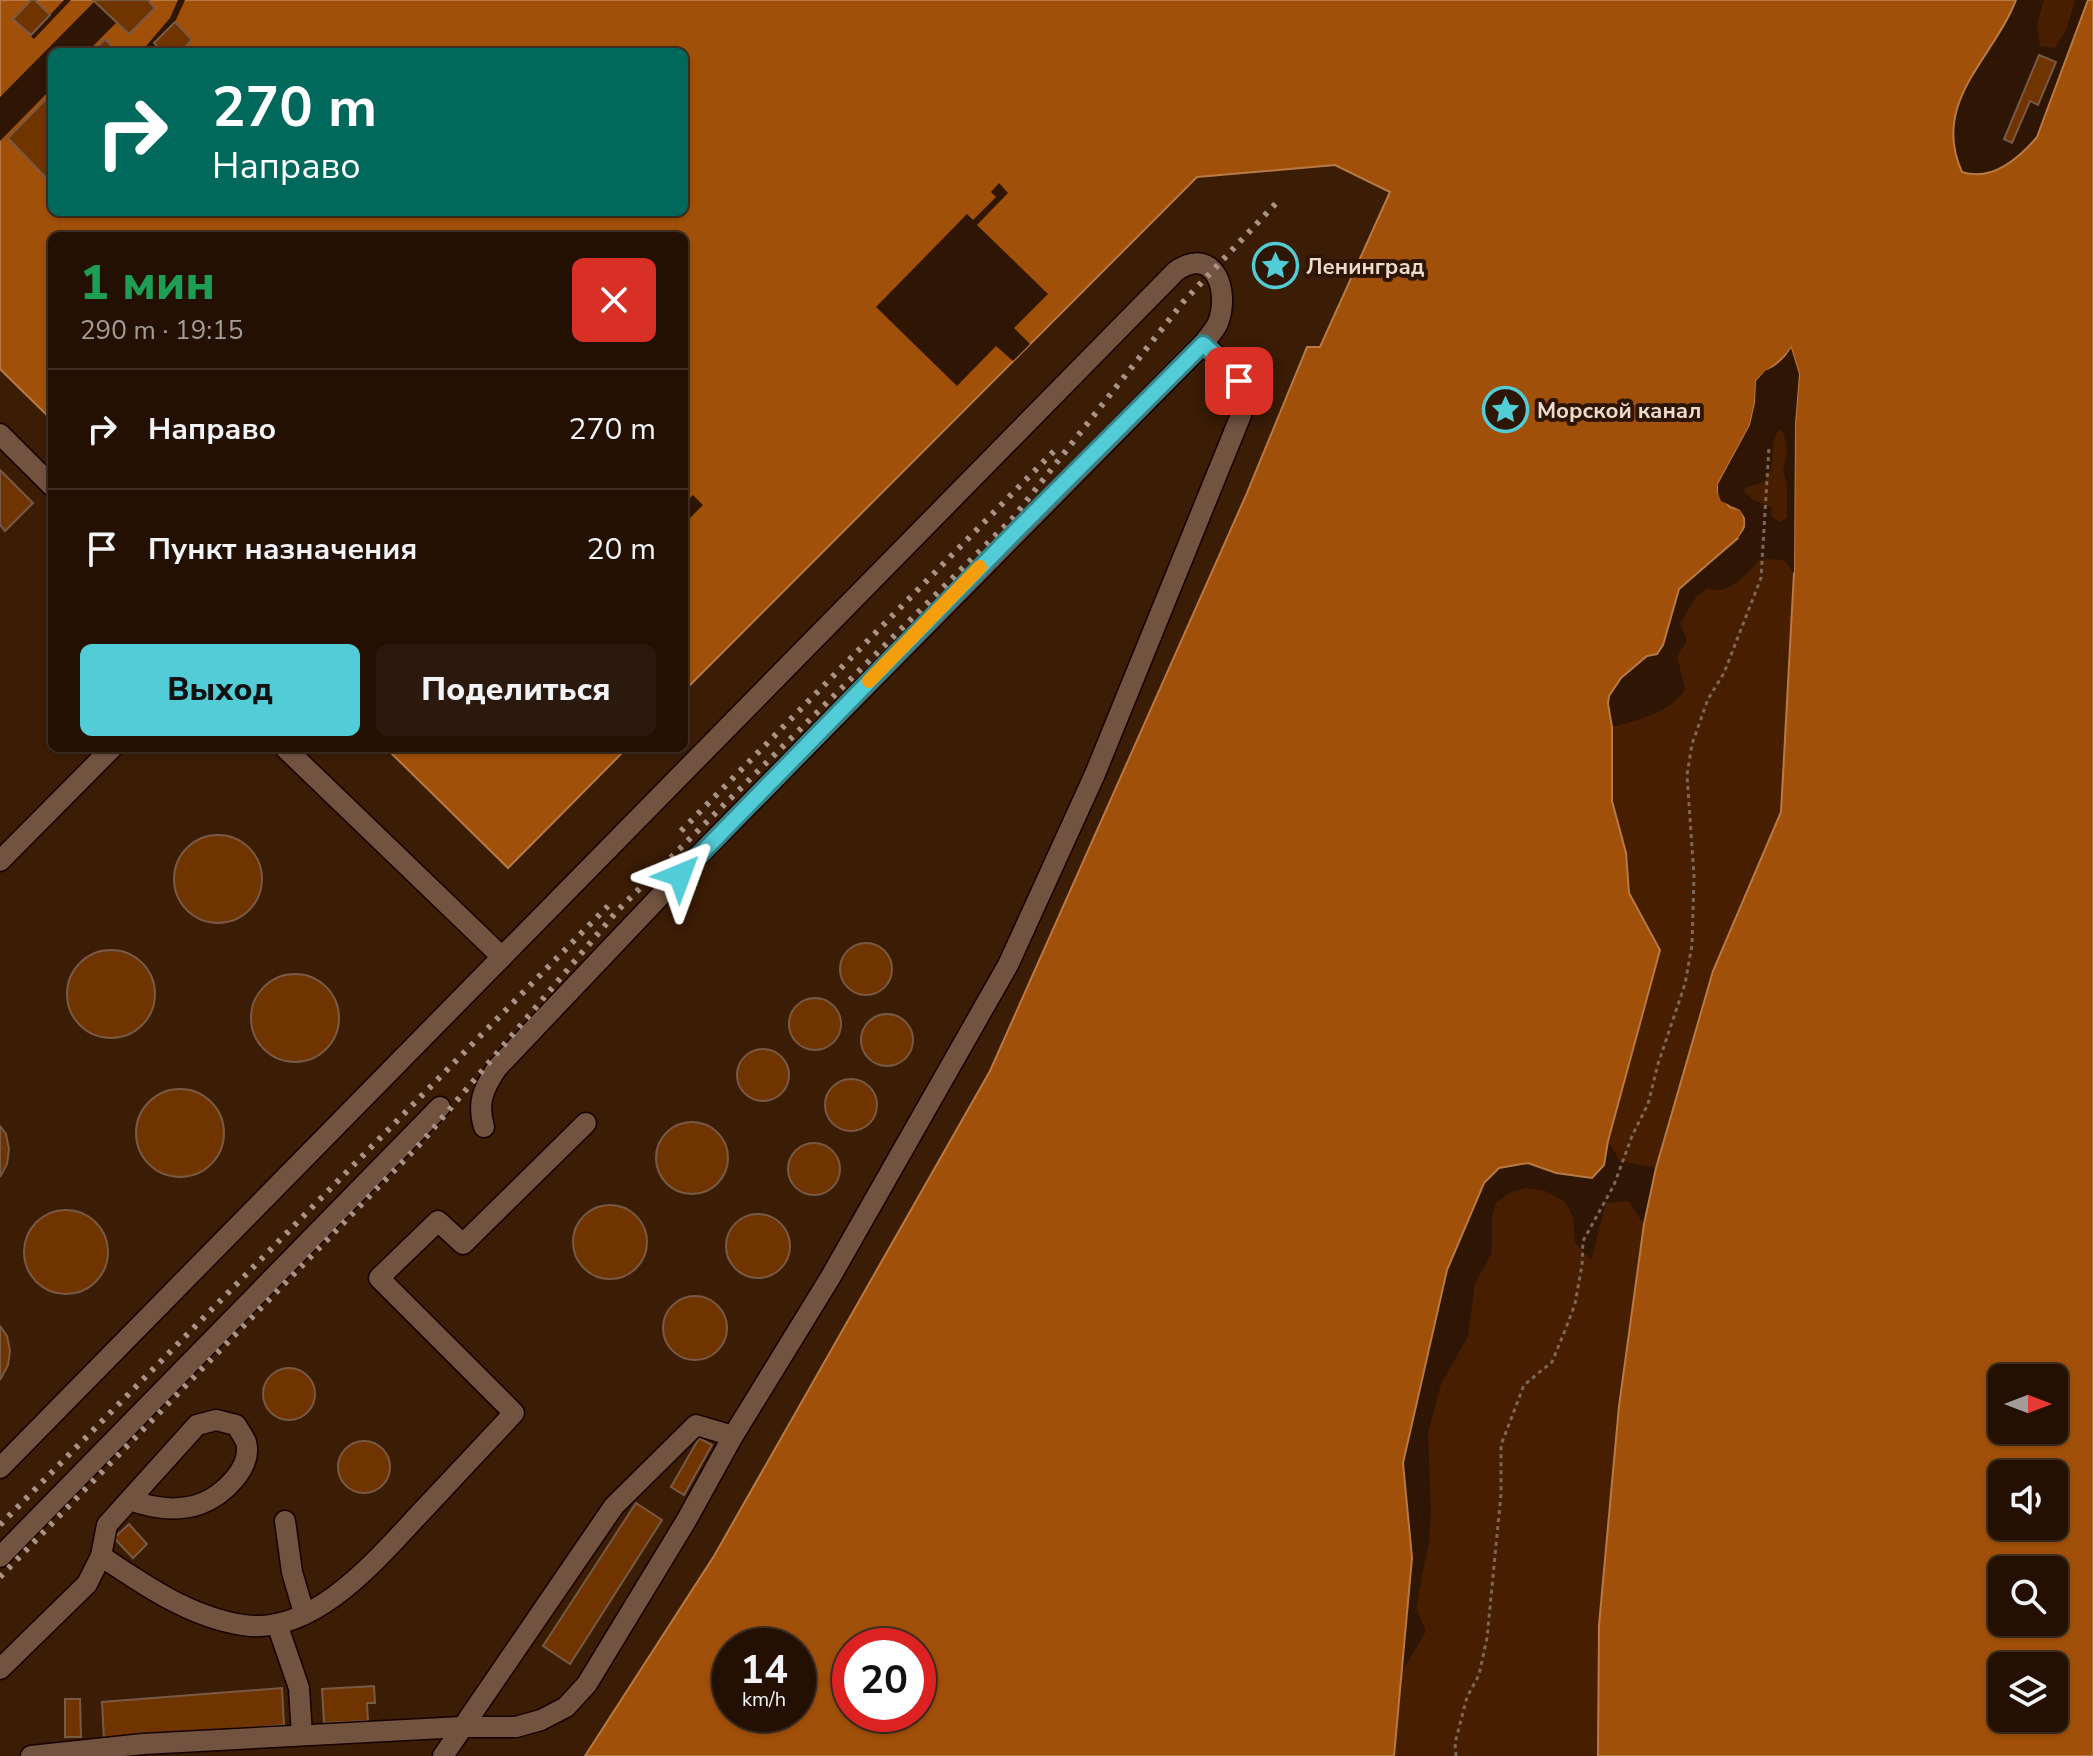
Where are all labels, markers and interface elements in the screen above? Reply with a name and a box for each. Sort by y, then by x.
text: 270 m [212,69,377,146]
icon: right [80,80,184,184]
text: Направо [212,142,361,191]
place icon: Ленинград [1251,242,1299,290]
text: 1 мин [80,250,215,316]
place label: Ленинград [1306,252,1425,282]
button: close [572,258,656,342]
text: 290 m · 19:15 [80,313,243,348]
pin [1205,347,1273,415]
icon: arrive [1217,359,1261,403]
place icon: Морской канал [1482,386,1530,434]
place label: Морской канал [1537,396,1701,426]
icon: right [80,407,124,451]
text: Направо [148,409,276,450]
text: 270 m [569,409,656,450]
icon: arrive [80,527,124,571]
text: Пункт назначения [148,529,417,570]
text: 20 m [587,529,656,570]
button: Выход [80,644,360,736]
button: Поделиться [376,644,656,736]
position arrow [638,833,722,917]
north arrow [1988,1364,2068,1444]
map controls [1988,1364,2068,1732]
button: sound [1988,1460,2068,1540]
button: search [1988,1556,2068,1636]
speed limit sign: 20 [832,1628,936,1732]
text: 14 [740,1643,788,1697]
button: layers [1988,1652,2068,1732]
text: km/h [742,1686,786,1713]

